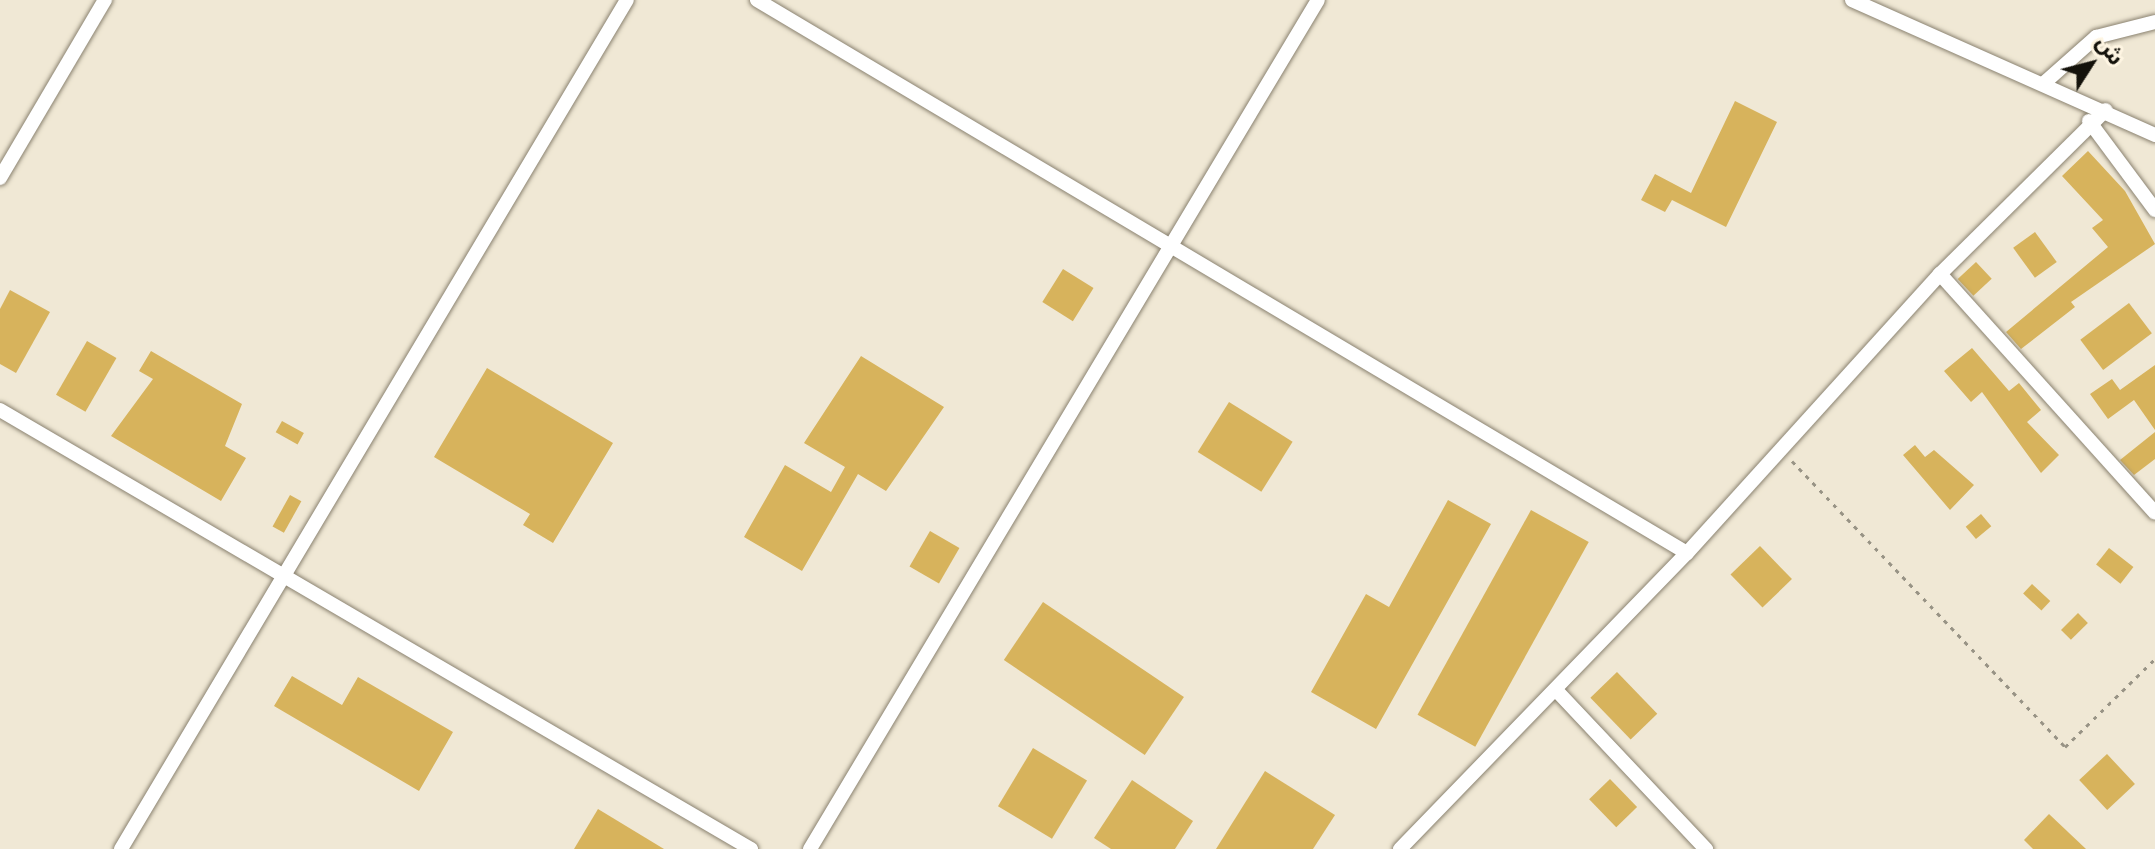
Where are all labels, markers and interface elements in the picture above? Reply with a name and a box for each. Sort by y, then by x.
north arrow [2051,24,2131,104]
text: ش [2089,28,2132,71]

